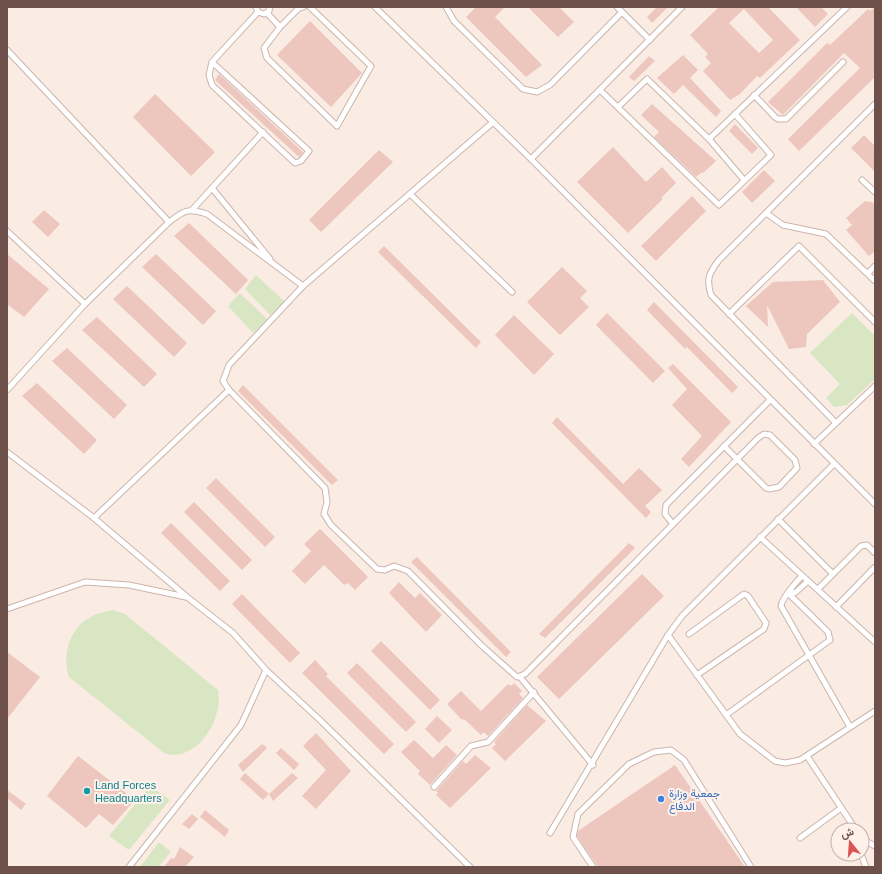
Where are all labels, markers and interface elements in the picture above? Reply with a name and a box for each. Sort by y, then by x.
place label: Land Forces Headquarters [95,779,162,804]
marker: Land Forces Headquarters [82,786,92,796]
place label: جمعية وزارة الدفاع [669,787,720,814]
marker: جمعية وزارة الدفاع [656,794,666,804]
north arrow [830,822,870,862]
text: ش [839,825,855,841]

